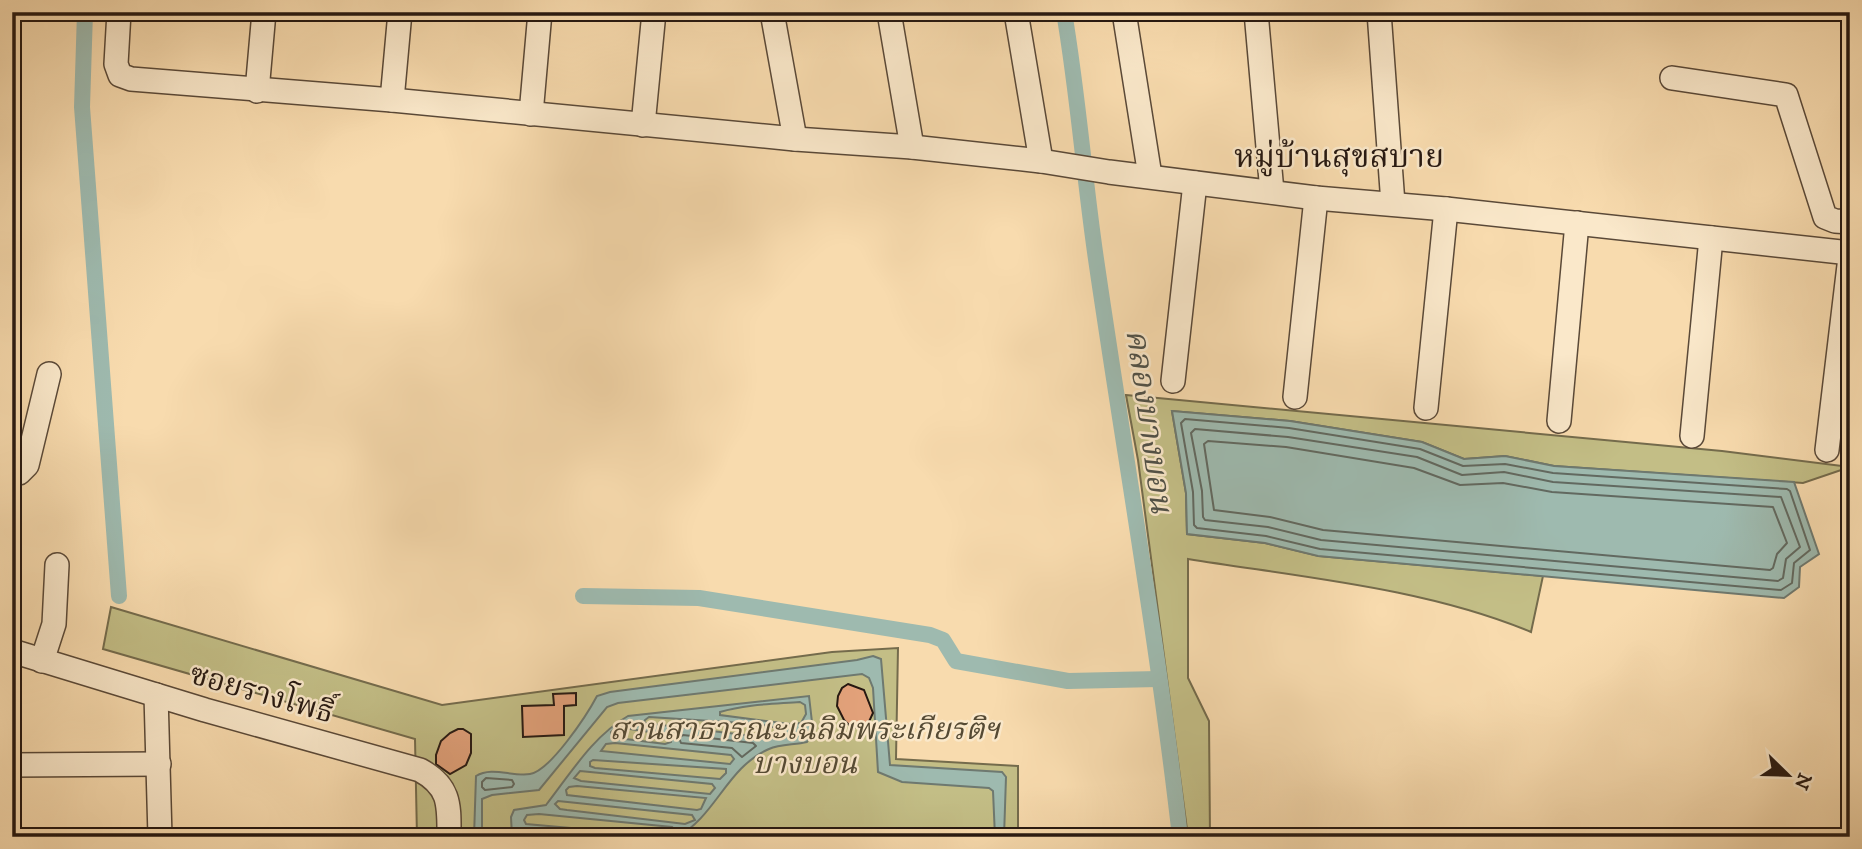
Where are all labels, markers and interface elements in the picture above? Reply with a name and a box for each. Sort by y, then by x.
district label: หมู่บ้านสุขสบาย [1234,138,1444,178]
water label: คลองบางบอน [1115,327,1181,517]
street label: ซอยรางโพธิ์ [185,652,341,733]
park label: สวนสาธารณะเฉลิมพระเกียรติฯ บางบอน [610,712,1002,783]
north arrow [1754,740,1824,810]
text: N [1788,769,1816,793]

